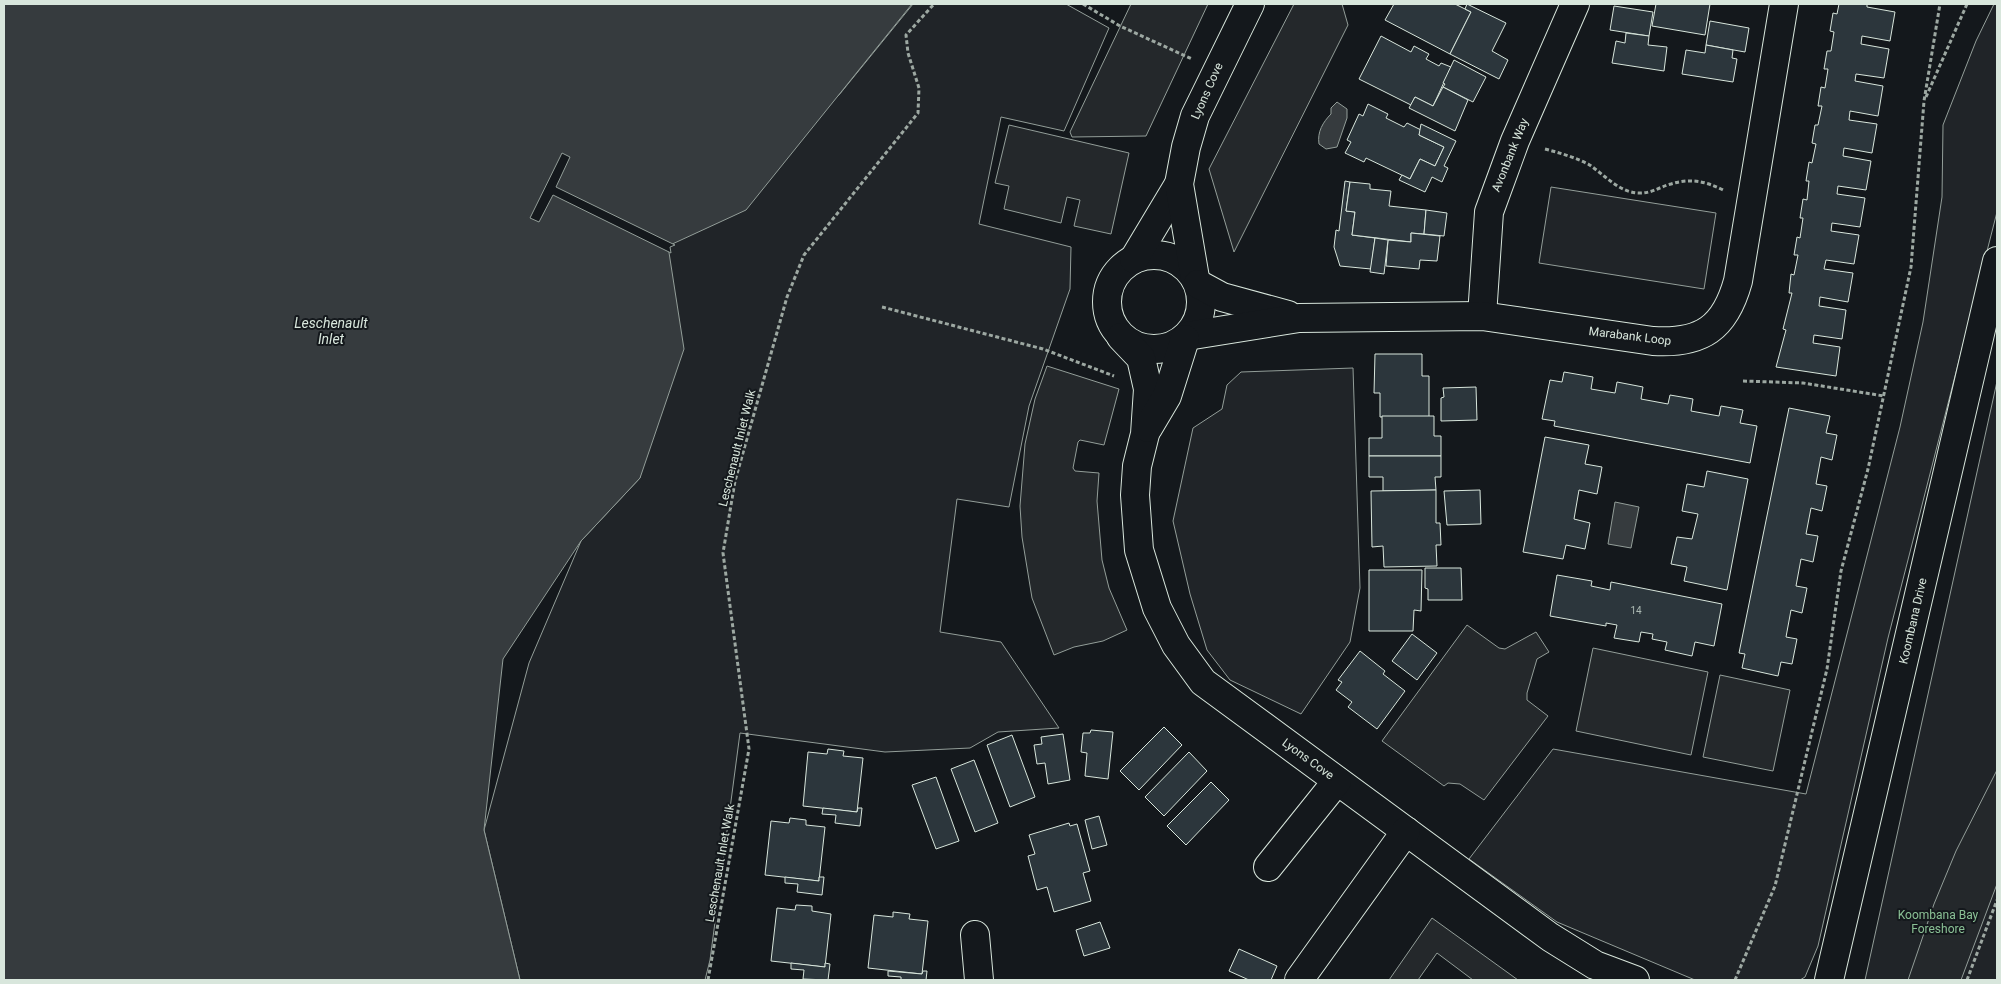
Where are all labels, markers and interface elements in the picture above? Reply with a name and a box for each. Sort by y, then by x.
street label: Lyons Cove [1188,60,1226,122]
street label: Avonbank Way [1489,116,1531,194]
water label: Leschenault Inlet [294,315,368,347]
street label: Marabank Loop [1588,324,1672,348]
street label: Leschenault Inlet Walk [716,387,759,508]
street label: Koombana Drive [1896,577,1930,665]
house number: 14 [1630,605,1642,616]
street label: Lyons Cove [1279,736,1337,782]
street label: Leschenault Inlet Walk [703,802,737,923]
park label: Koombana Bay Foreshore [1898,908,1979,936]

